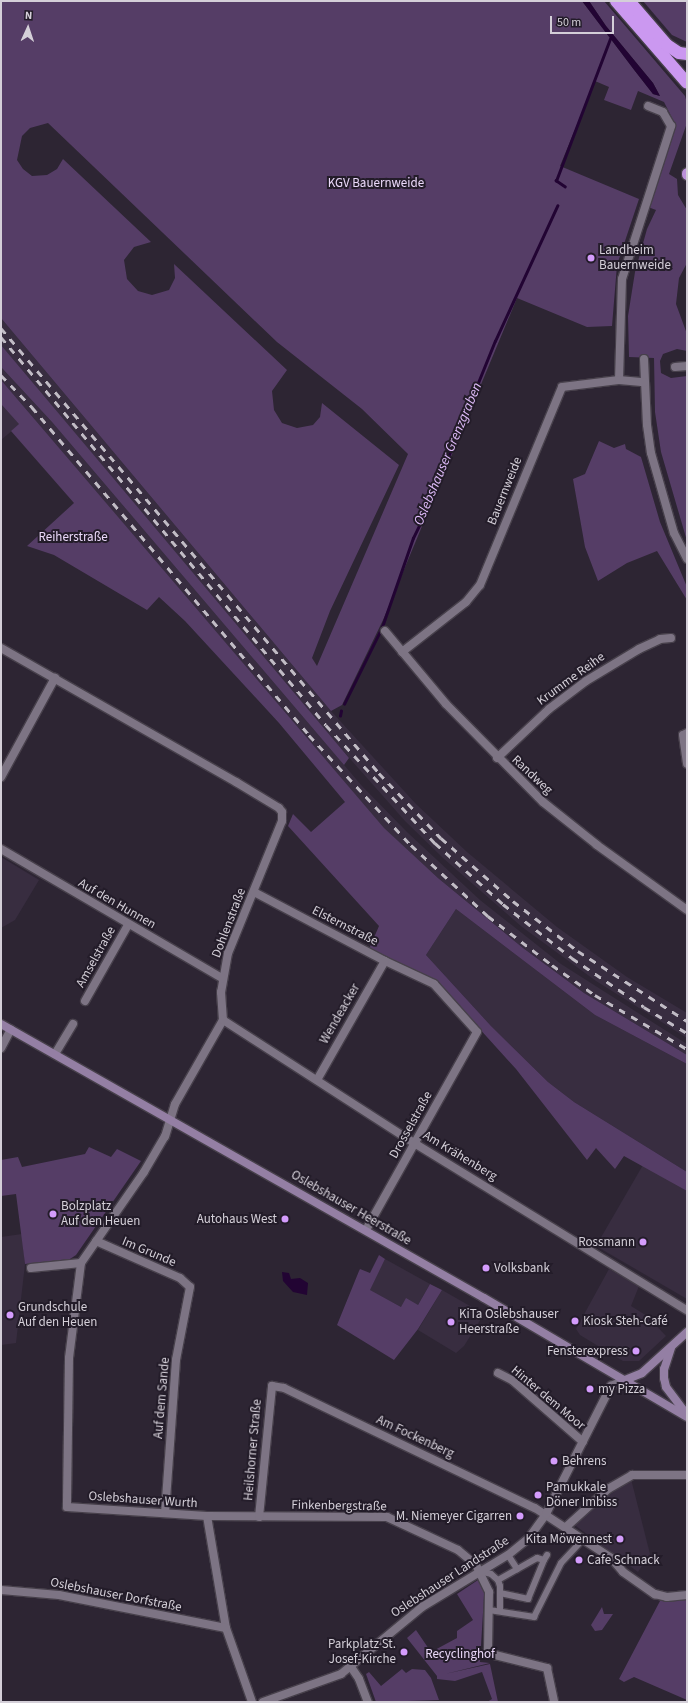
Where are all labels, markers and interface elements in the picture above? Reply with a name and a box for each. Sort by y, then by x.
north arrow [8,8,48,48]
text: N [25,8,33,23]
scale bar [552,8,616,34]
text: 50 m [557,14,581,31]
park label: KGV Bauernweide [328,175,424,191]
place label: Landheim Bauernweide [599,243,671,274]
marker: Landheim Bauernweide [586,253,596,263]
water label: Oslebshauser Grenzgraben [410,380,486,528]
street label: Bauernweide [484,455,526,527]
park label: Reiherstraße [38,529,108,545]
street label: Krumme Reihe [534,649,608,709]
street label: Randweg [508,752,556,798]
street label: Auf den Hunnen [75,875,159,933]
street label: Dohlenstraße [209,886,249,960]
street label: Elsternstraße [309,903,381,949]
street label: Amselstraße [73,924,119,990]
street label: Wendeacker [317,981,363,1047]
street label: Drosselstraße [386,1089,436,1161]
street label: Am Krähenberg [420,1128,500,1184]
street label: Oslebshauser Heerstraße [288,1167,414,1249]
place label: Bolzplatz Auf den Heuen [61,1199,140,1230]
marker: Bolzplatz Auf den Heuen [48,1209,58,1219]
place label: Autohaus West [197,1211,277,1227]
marker: Autohaus West [280,1214,290,1224]
street label: Im Grunde [120,1234,178,1270]
place label: Rossmann [578,1234,635,1250]
marker: Rossmann [638,1237,648,1247]
place label: Volksbank [494,1260,550,1276]
marker: Volksbank [481,1263,491,1273]
place label: Grundschule Auf den Heuen [18,1300,97,1331]
place label: KiTa Oslebshauser Heerstraße [459,1307,558,1338]
marker: Grundschule Auf den Heuen [5,1310,15,1320]
place label: Kiosk Steh-Café [583,1313,668,1329]
marker: Kiosk Steh-Café [570,1316,580,1326]
marker: KiTa Oslebshauser Heerstraße [446,1317,456,1327]
place label: Fensterexpress [547,1343,628,1359]
marker: Fensterexpress [631,1346,641,1356]
street label: Auf dem Sande [151,1357,173,1439]
street label: Hinter dem Moor [508,1363,588,1433]
place label: my Pizza [598,1381,645,1397]
marker: my Pizza [585,1384,595,1394]
street label: Heilshorner Straße [241,1399,265,1501]
street label: Am Fockenberg [374,1412,456,1462]
place label: Behrens [562,1453,607,1469]
marker: Behrens [549,1456,559,1466]
place label: Pamukkale Döner Imbiss [546,1480,617,1511]
street label: Oslebshauser Wurth [88,1488,198,1512]
marker: Pamukkale Döner Imbiss [533,1490,543,1500]
street label: Finkenbergstraße [291,1497,387,1515]
place label: M. Niemeyer Cigarren [396,1508,512,1524]
marker: M. Niemeyer Cigarren [515,1511,525,1521]
place label: Kita Möwennest [526,1531,612,1547]
street label: Oslebshauser Landstraße [388,1533,512,1621]
marker: Kita Möwennest [615,1534,625,1544]
place label: Cafe Schnack [587,1552,660,1568]
marker: Cafe Schnack [574,1555,584,1565]
street label: Oslebshauser Dorfstraße [49,1575,183,1615]
place label: Parkplatz St. Josef-Kirche [328,1637,396,1668]
park label: Recyclinghof [425,1646,495,1662]
marker: Parkplatz St. Josef-Kirche [399,1647,409,1657]

